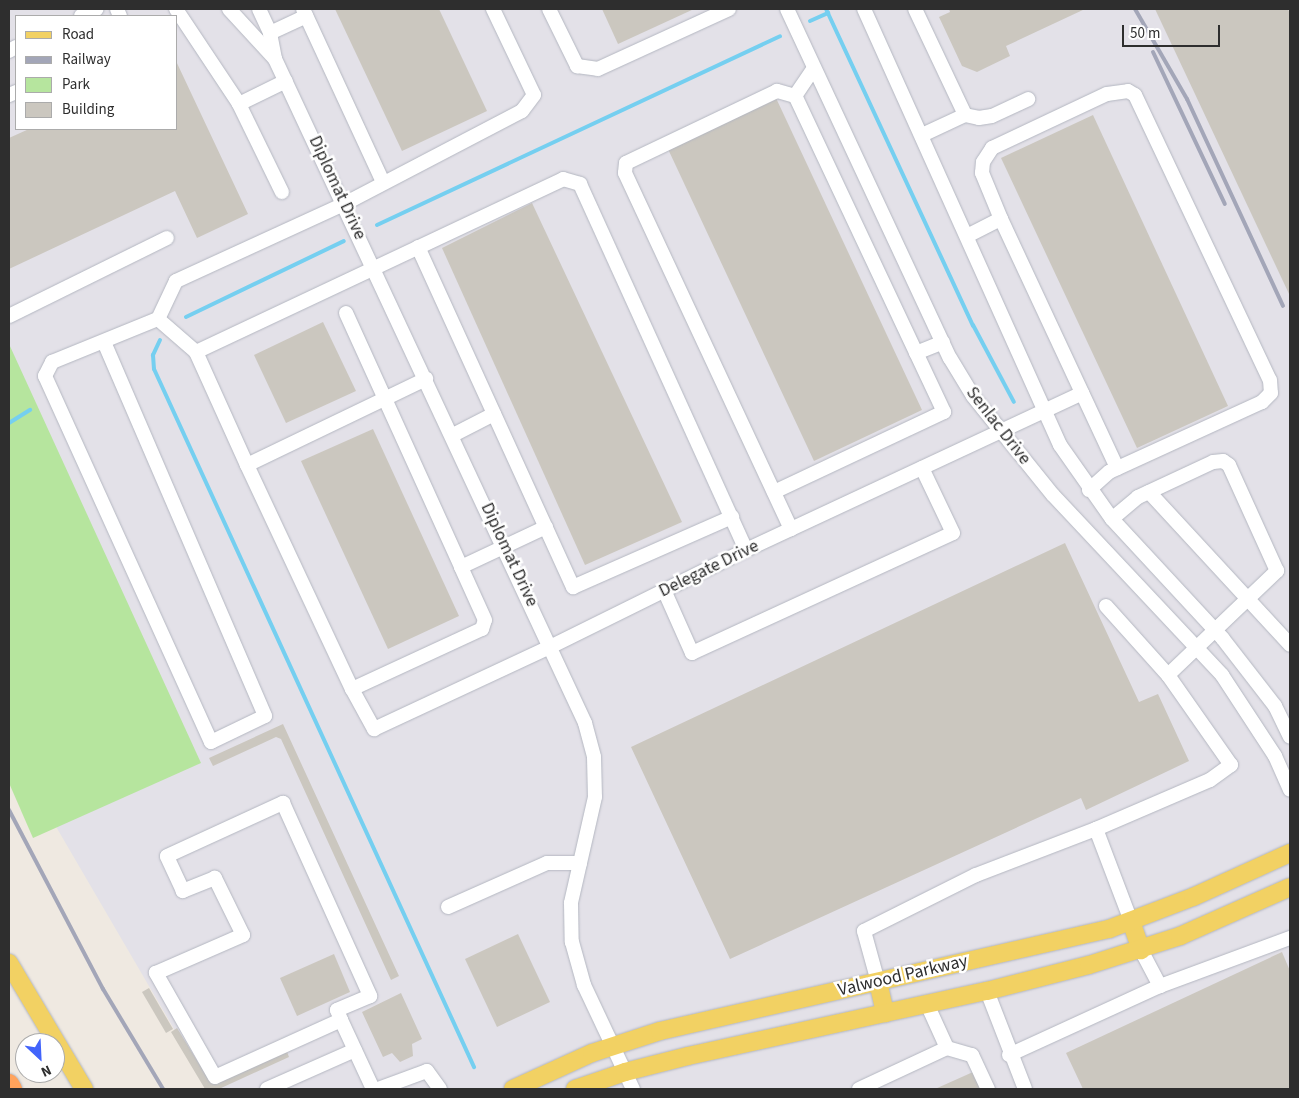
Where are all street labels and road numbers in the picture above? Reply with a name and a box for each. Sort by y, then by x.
street label: Diplomat Drive [303,133,371,243]
street label: Senlac Drive [961,383,1035,469]
street label: Diplomat Drive [475,500,543,610]
street label: Delegate Drive [656,536,762,602]
street label: Valwood Parkway [836,951,970,1001]

